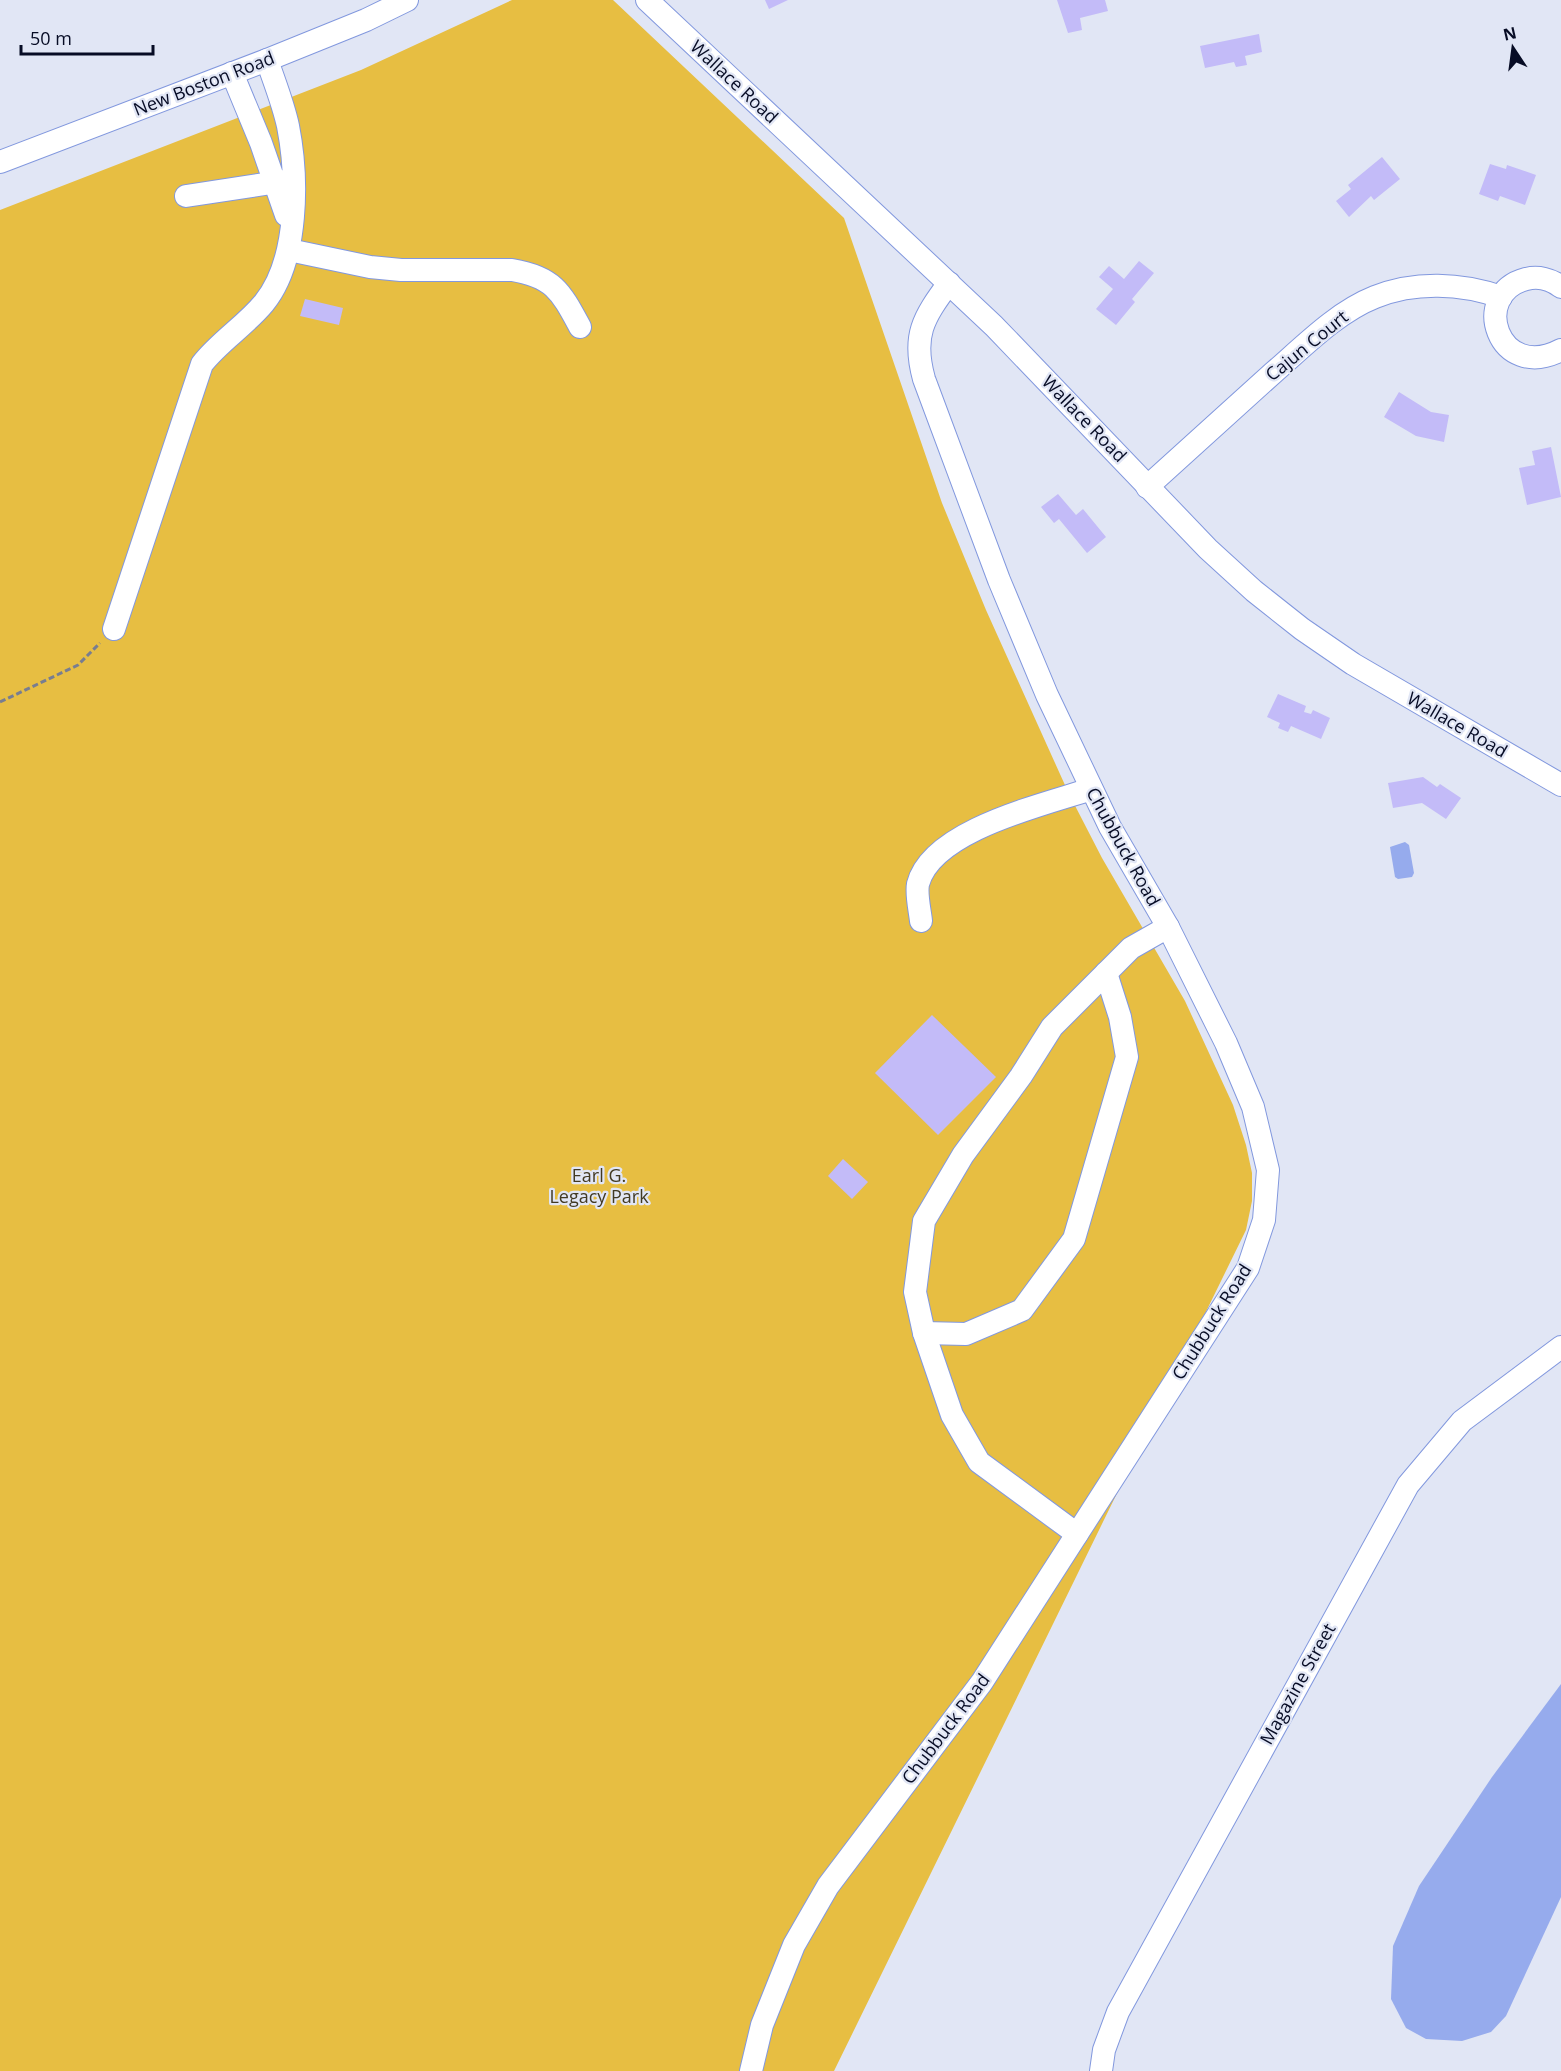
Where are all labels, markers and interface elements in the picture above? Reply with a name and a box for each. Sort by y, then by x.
scale bar [21,18,153,56]
north arrow [1483,18,1543,78]
text: N [1501,21,1518,46]
text: 50 m [30,26,72,50]
street label: Wallace Road [686,34,784,128]
street label: New Boston Road [130,45,278,121]
street label: Cajun Court [1260,305,1353,386]
street label: Wallace Road [1037,370,1132,467]
street label: Wallace Road [1403,686,1512,763]
street label: Chubbuck Road [1081,783,1166,910]
park label: Earl G. Legacy Park [549,1163,649,1208]
street label: Chubbuck Road [1166,1259,1256,1384]
street label: Magazine Street [1254,1619,1340,1748]
street label: Chubbuck Road [896,1668,995,1788]

